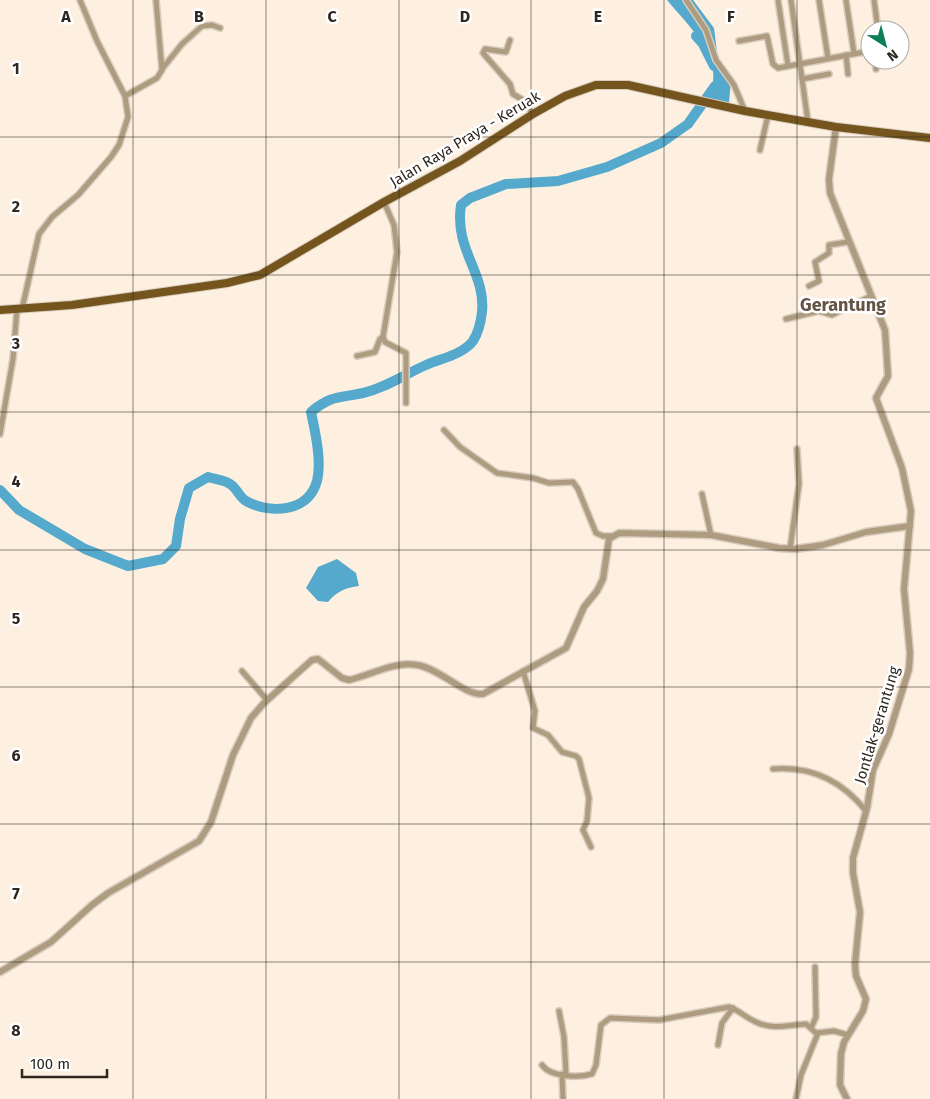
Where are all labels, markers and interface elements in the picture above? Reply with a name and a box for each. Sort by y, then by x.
text: A [60,7,71,26]
text: B [194,7,204,26]
text: C [327,7,337,26]
text: D [460,7,470,26]
text: E [594,7,602,26]
text: F [727,7,735,26]
north arrow [860,20,910,70]
text: N [884,46,901,65]
text: 1 [12,59,20,78]
street label: Jalan Raya Praya - Keruak [387,87,544,191]
text: 2 [12,197,20,216]
district label: Gerantung [800,294,886,316]
text: 3 [11,334,20,353]
text: 4 [11,472,21,491]
text: 5 [12,609,21,628]
street label: Jontlak-gerantung [851,664,903,786]
text: 6 [11,746,21,765]
text: 7 [12,884,20,903]
text: 8 [11,1021,21,1040]
scale bar [22,1046,108,1078]
text: 100 m [30,1055,70,1073]

